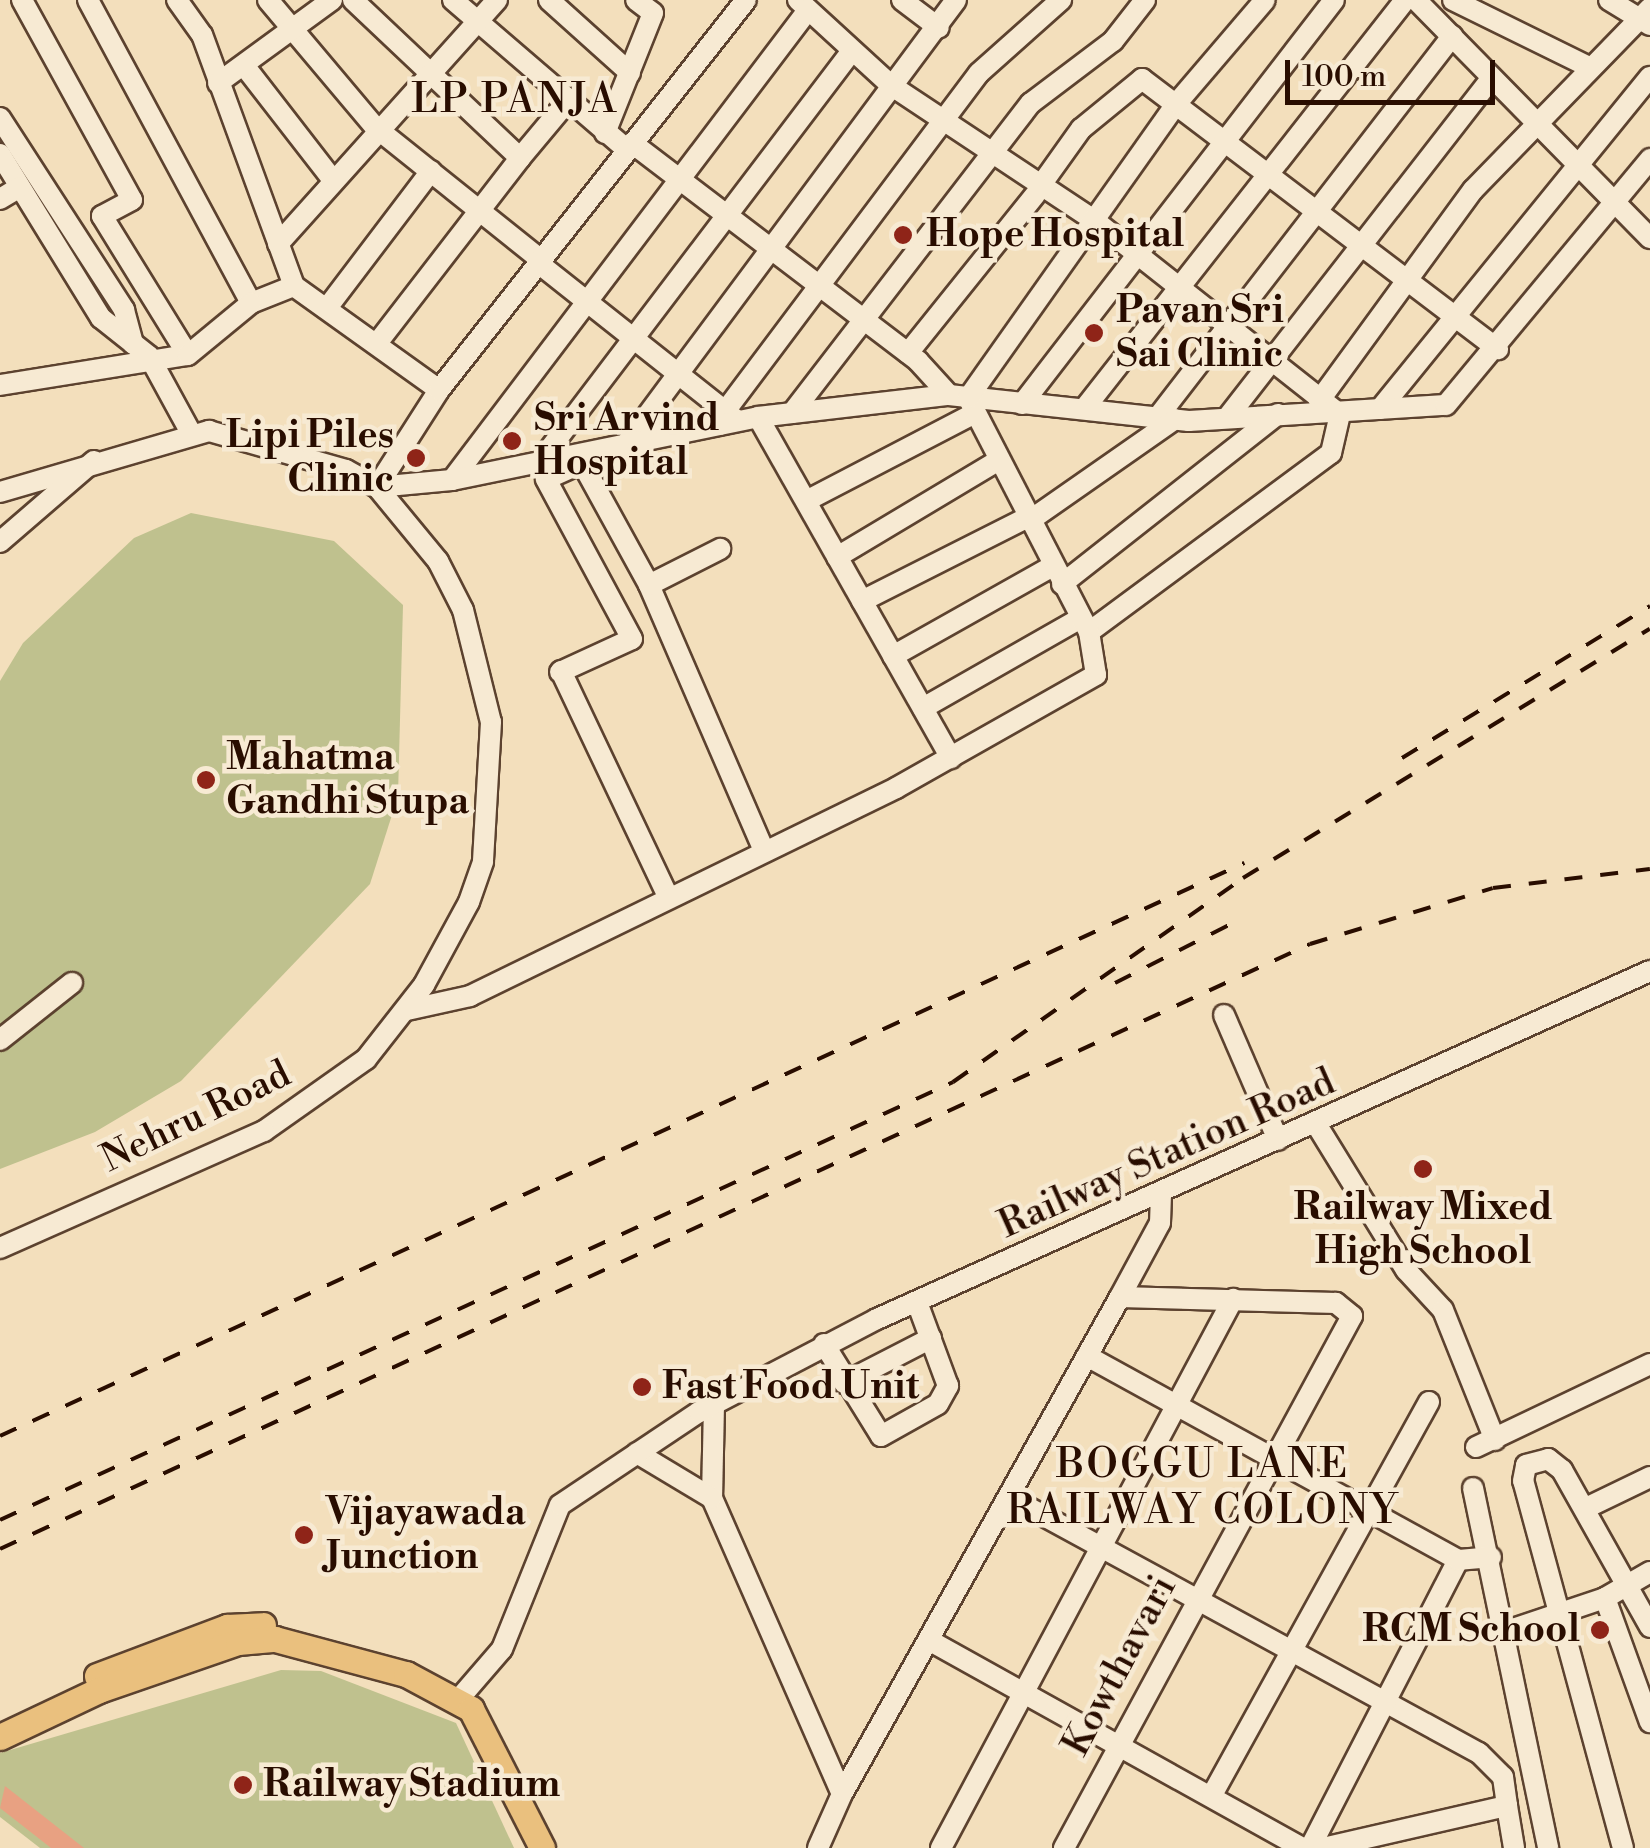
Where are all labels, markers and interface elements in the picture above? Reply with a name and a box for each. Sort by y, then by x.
scale bar [1290,40,1500,102]
text: 100 m [1302,58,1386,96]
district label: LP PANJA [411,76,619,124]
place label: Hope Hospital [926,212,1184,258]
marker: Hope Hospital [890,222,916,248]
place label: Pavan Sri Sai Clinic [1116,288,1284,378]
marker: Pavan Sri Sai Clinic [1081,320,1107,346]
place label: Sri Arvind Hospital [534,396,720,486]
place label: Lipi Piles Clinic [226,413,394,502]
marker: Sri Arvind Hospital [499,428,525,454]
marker: Lipi Piles Clinic [403,445,429,471]
place label: Mahatma Gandhi Stupa [226,735,469,824]
marker: Mahatma Gandhi Stupa [195,769,217,791]
street label: Nehru Road [94,1052,298,1182]
street label: Railway Station Road [992,1059,1342,1249]
marker: Railway Mixed High School [1412,1158,1434,1180]
place label: Railway Mixed High School [1294,1185,1552,1274]
place label: Fast Food Unit [662,1364,919,1410]
marker: Fast Food Unit [631,1376,653,1398]
district label: BOGGU LANE RAILWAY COLONY [1007,1441,1399,1535]
place label: Vijayawada Junction [326,1490,526,1580]
marker: Vijayawada Junction [291,1522,317,1548]
street label: Kowthavari [1054,1568,1186,1764]
place label: RCM School [1362,1607,1580,1653]
marker: RCM School [1589,1619,1611,1641]
place label: Railway Stadium [263,1762,560,1808]
marker: Railway Stadium [232,1774,254,1796]

